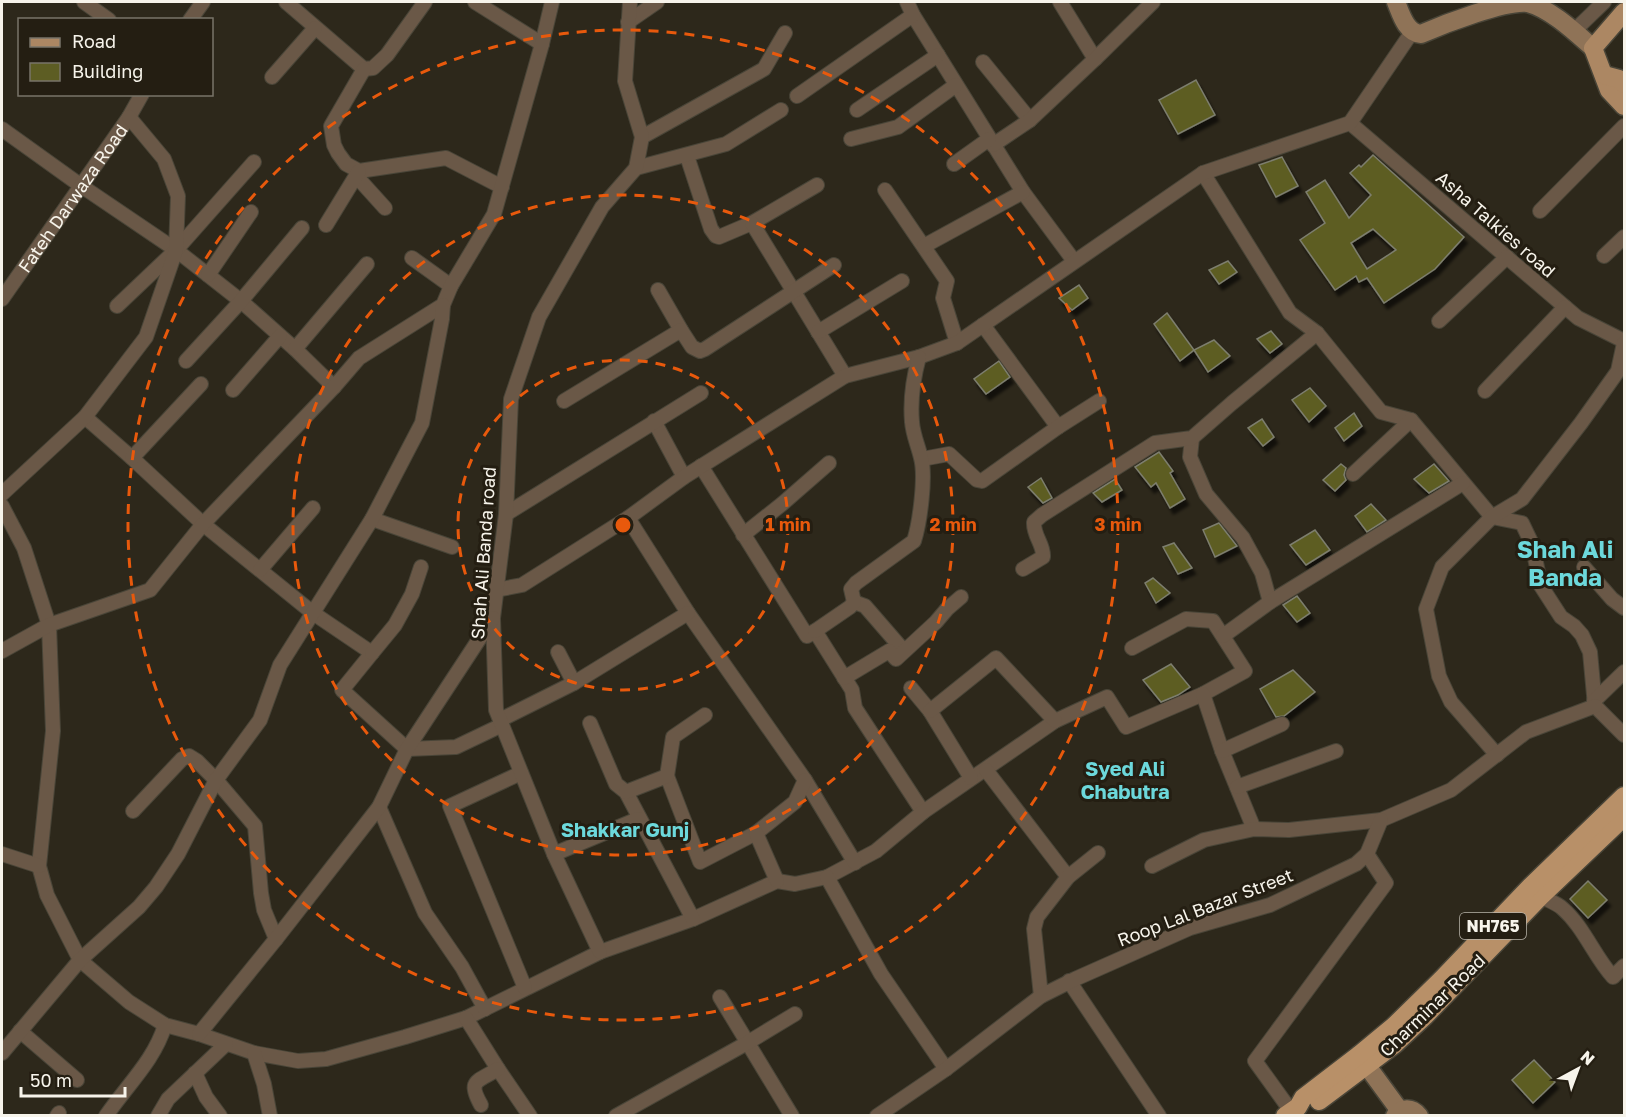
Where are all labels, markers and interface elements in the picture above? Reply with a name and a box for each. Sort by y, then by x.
legend [18,18,213,96]
text: Road [72,30,116,52]
text: Building [72,60,143,82]
street label: Fateh Darwaza Road [13,120,132,277]
street label: Asha Talkies road [1432,166,1560,282]
street label: Shah Ali Banda road [466,466,500,640]
text: 1 min [765,513,811,535]
text: 2 min [929,513,977,535]
text: 3 min [1094,513,1142,535]
centre of rings [613,515,633,535]
district label: Shah Ali Banda [1517,534,1613,591]
district label: Syed Ali Chabutra [1080,756,1170,803]
district label: Shakkar Gunj [561,817,689,841]
street label: Roop Lal Bazar Street [1114,863,1296,951]
road number: NH765 [1460,913,1526,939]
street label: Charminar Road [1375,949,1489,1061]
north arrow [1548,1039,1608,1099]
text: N [1577,1046,1599,1069]
scale bar [21,1060,124,1098]
text: 50 m [30,1069,72,1091]

